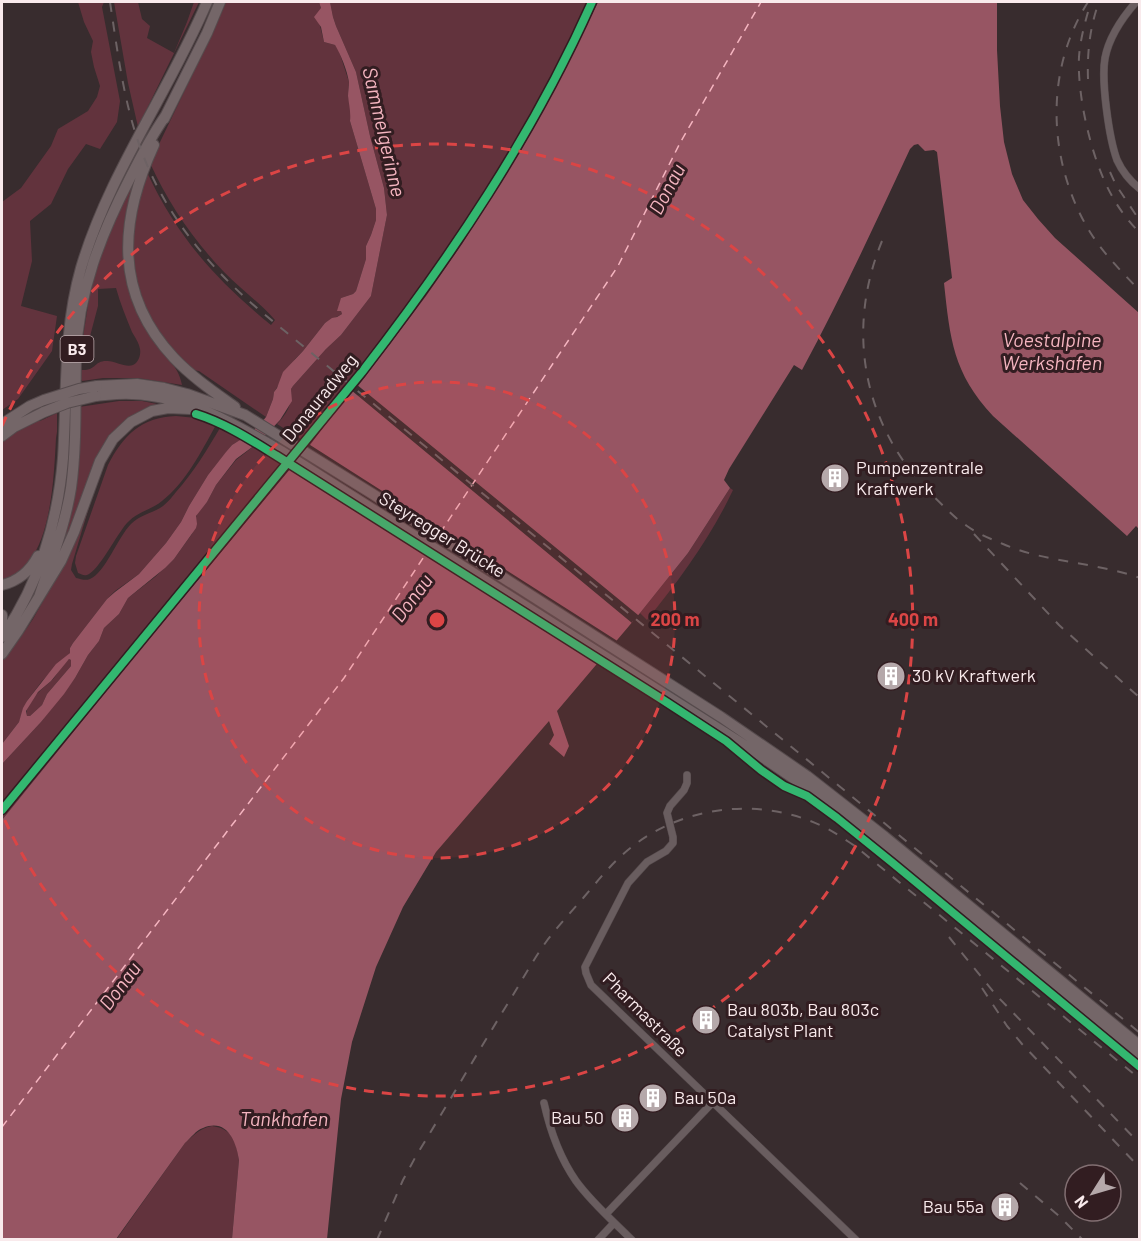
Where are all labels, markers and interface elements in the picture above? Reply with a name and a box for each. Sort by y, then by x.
water label: Sammelgerinne [358,65,412,199]
water label: Donau [643,159,689,218]
water label: Voestalpine Werkshafen [1002,327,1102,374]
road number: B3 [60,336,94,362]
street label: Donauradweg [277,349,361,446]
place label: Pumpenzentrale Kraftwerk [856,456,984,499]
building icon: Pumpenzentrale Kraftwerk [819,462,851,494]
street label: Steyregger Brücke [375,486,510,582]
water label: Donau [385,569,437,626]
text: 200 m [650,608,700,630]
text: 400 m [888,608,938,630]
centre of rings [427,610,447,630]
building icon: 30 kV Kraftwerk [875,660,907,692]
place label: 30 kV Kraftwerk [912,664,1036,686]
water label: Donau [93,957,145,1014]
street label: Pharmastraße [599,967,693,1061]
place label: Bau 803b, Bau 803c Catalyst Plant [727,998,879,1041]
building icon: Bau 803b, Bau 803c Catalyst Plant [690,1004,722,1036]
building icon: Bau 50a [637,1082,669,1114]
place label: Bau 50a [674,1086,736,1108]
building icon: Bau 50 [609,1102,641,1134]
water label: Tankhafen [240,1106,328,1130]
place label: Bau 50 [551,1106,604,1128]
north arrow [1063,1163,1123,1223]
building icon: Bau 55a [989,1191,1021,1223]
text: N [1070,1192,1091,1212]
place label: Bau 55a [923,1195,984,1217]

